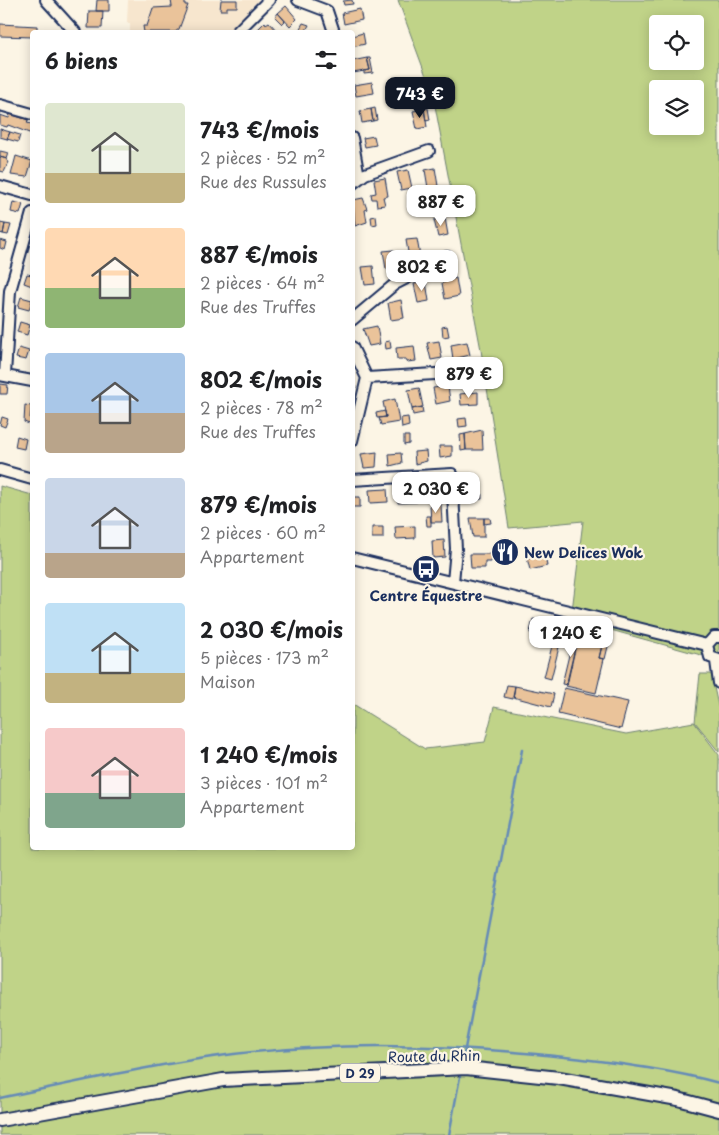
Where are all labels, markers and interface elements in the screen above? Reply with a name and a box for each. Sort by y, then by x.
map controls [649,15,704,135]
button: locate [649,15,704,70]
text: 6 biens [45,44,118,76]
icon: filters [312,46,340,74]
pin: 743 € [385,76,455,119]
button: layers [649,80,704,135]
text: 743 € [396,81,444,105]
text: 743 €/mois [200,113,319,145]
icon: home [85,123,145,183]
text: 2 pièces · 52 m² [200,145,325,169]
text: Rue des Russules [200,169,327,193]
pin: 887 € [406,184,476,227]
text: 887 € [418,189,464,213]
text: 887 €/mois [200,238,318,270]
icon: home [85,248,145,308]
pin: 802 € [387,250,457,292]
text: 802 € [397,254,447,278]
text: 2 pièces · 64 m² [200,270,325,294]
text: Rue des Truffes [200,294,316,318]
pin: 879 € [434,356,504,399]
text: 879 € [446,361,492,385]
text: 802 €/mois [200,363,322,395]
icon: home [85,373,145,433]
text: 2 pièces · 78 m² [200,395,323,419]
text: Rue des Truffes [200,419,316,443]
pin: 2 030 € [390,472,482,514]
text: 2 030 € [403,476,469,500]
text: 879 €/mois [200,488,317,520]
icon: home [85,498,145,558]
text: 2 pièces · 60 m² [200,520,326,544]
restaurant icon: New Delices Wok [490,537,520,567]
place label: New Delices Wok [524,542,644,563]
text: Appartement [200,544,304,568]
bus stop icon: Centre Équestre [411,554,441,584]
place label: Centre Équestre [370,585,483,606]
text: 2 030 €/mois [200,613,343,645]
pin: 1 240 € [525,616,617,658]
text: 1 240 € [540,620,602,644]
icon: home [85,623,145,683]
text: 5 pièces · 173 m² [200,645,329,669]
text: Maison [200,669,255,693]
text: 1 240 €/mois [200,738,338,770]
icon: home [85,748,145,808]
text: 3 pièces · 101 m² [200,770,328,794]
text: Appartement [200,794,304,818]
street label: Route du Rhin [388,1045,480,1067]
road number: D 29 [340,1064,380,1082]

